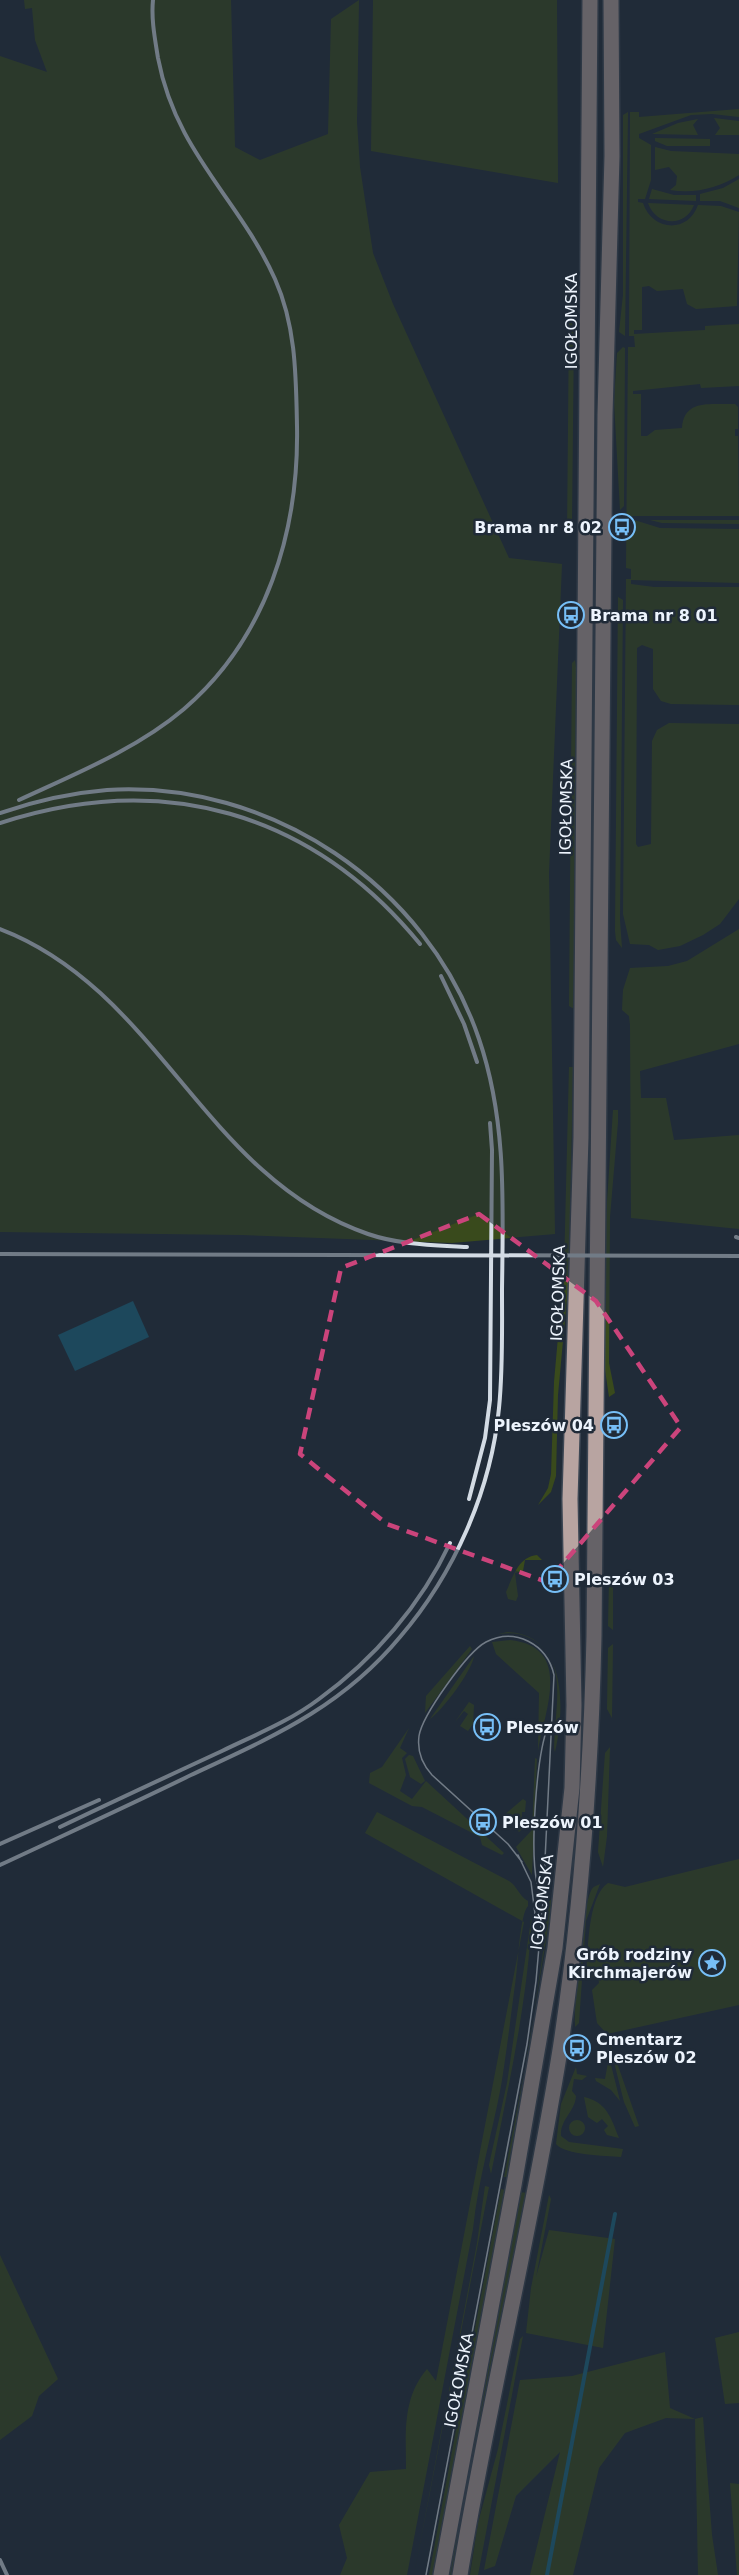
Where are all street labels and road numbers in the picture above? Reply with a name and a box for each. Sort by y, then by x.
street label: IGOŁOMSKA [562,273,581,369]
street label: IGOŁOMSKA [556,759,576,855]
street label: IGOŁOMSKA [547,1244,569,1342]
street label: IGOŁOMSKA [527,1853,557,1951]
street label: IGOŁOMSKA [440,2331,478,2429]

